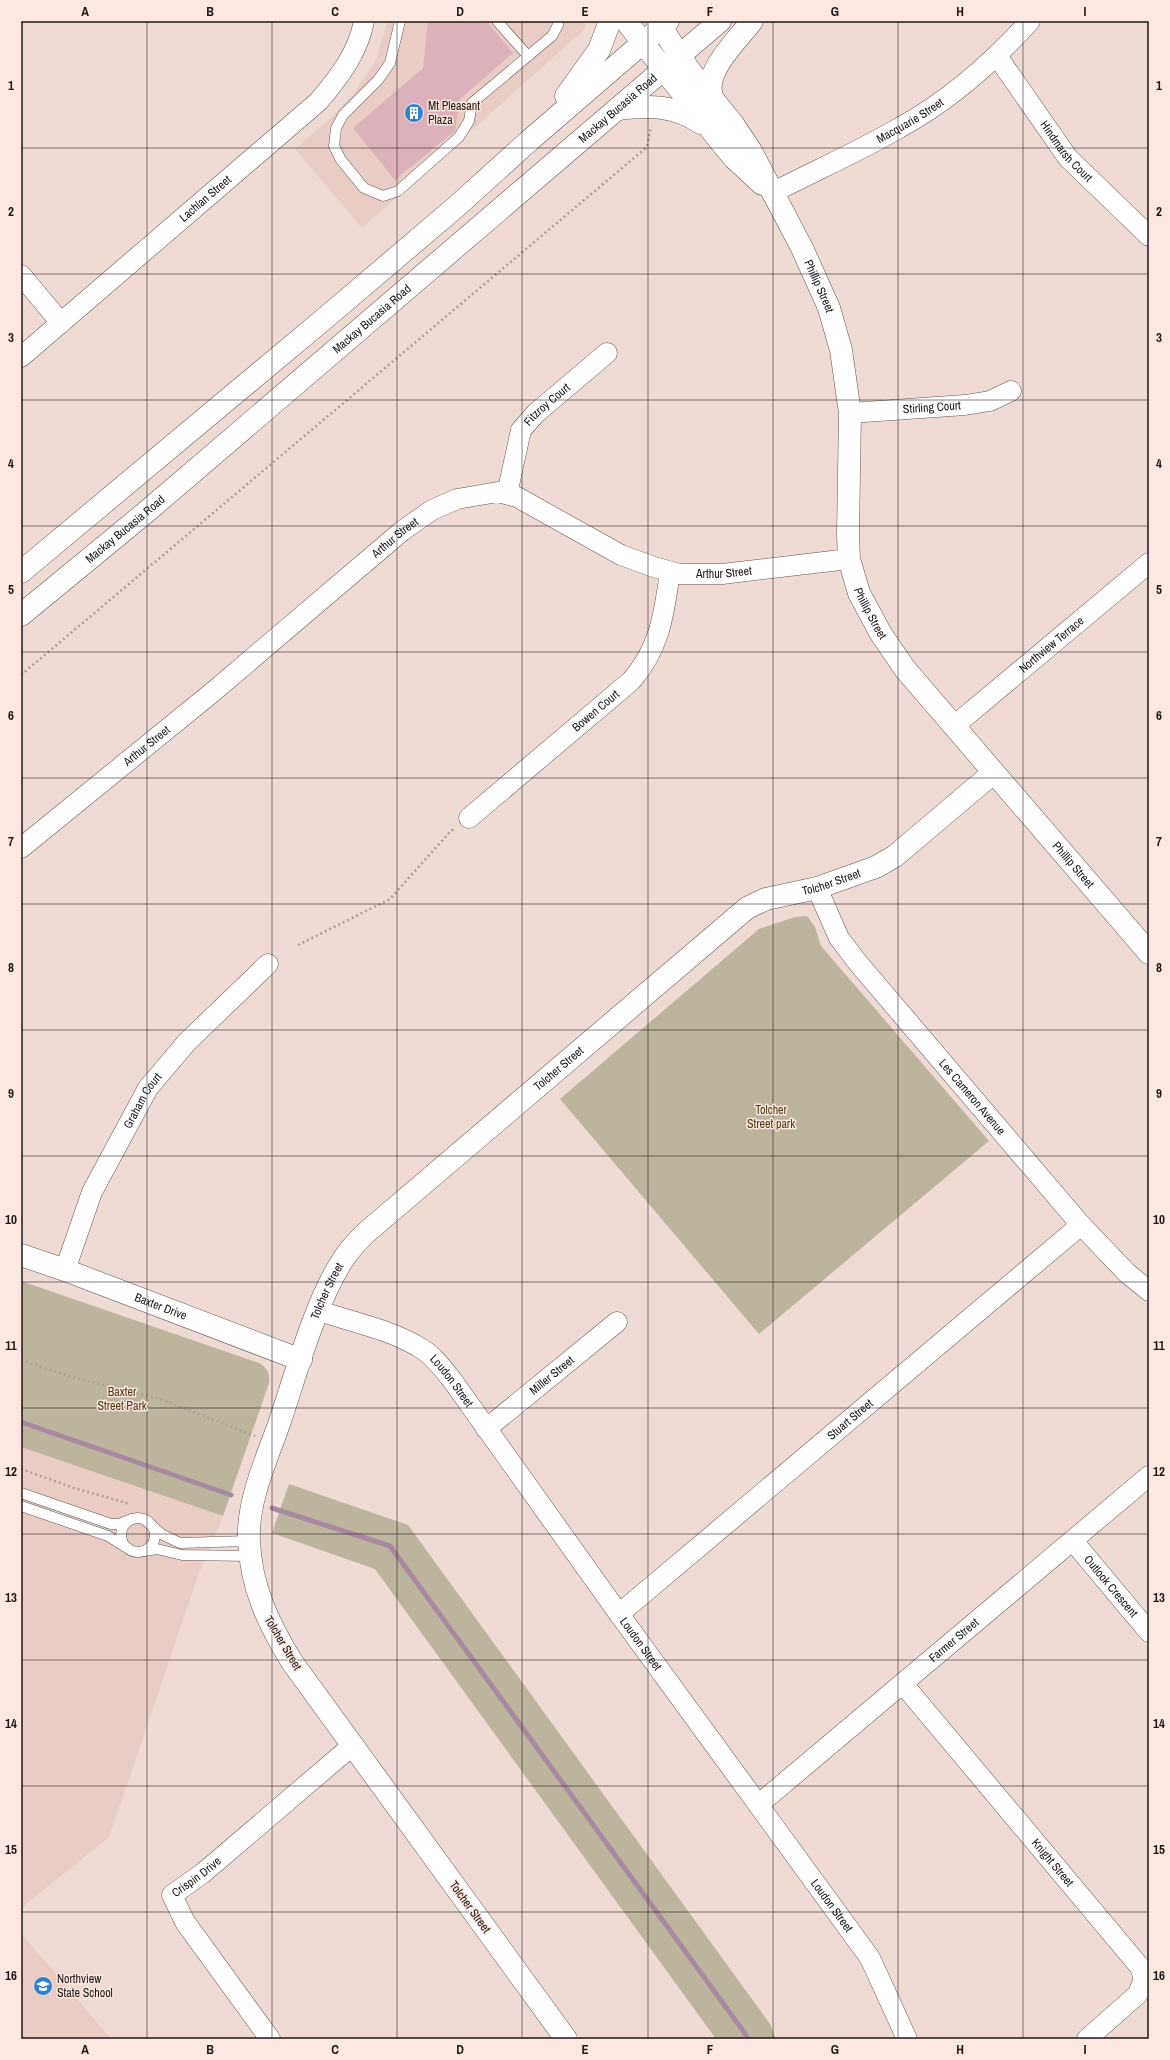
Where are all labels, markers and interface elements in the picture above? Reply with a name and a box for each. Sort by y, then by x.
text: A [81,3,89,20]
text: B [206,3,214,20]
text: C [331,3,339,20]
text: D [456,3,464,20]
text: E [581,3,589,20]
text: F [707,3,714,20]
text: G [831,3,839,20]
text: H [956,3,964,20]
text: I [1084,3,1087,20]
street label: Mackay Bucasia Road [575,70,661,146]
text: 1 [8,77,14,94]
text: 1 [1156,77,1162,94]
street label: Macquarie Street [874,94,947,147]
place label: Mt Pleasant Plaza [428,98,480,128]
building icon: Mt Pleasant Plaza [403,102,425,124]
street label: Hindmarsh Court [1036,117,1096,186]
street label: Lachlan Street [176,172,235,225]
text: 2 [8,203,14,220]
text: 2 [1156,203,1162,220]
street label: Phillip Street [800,257,838,315]
street label: Mackay Bucasia Road [329,281,414,357]
text: 3 [8,329,14,346]
text: 3 [1156,329,1162,346]
street label: Fitzroy Court [520,379,574,429]
street label: Stirling Court [902,397,962,417]
text: 4 [8,455,14,472]
text: 4 [1156,455,1162,472]
street label: Mackay Bucasia Road [82,491,168,567]
street label: Arthur Street [367,514,422,562]
street label: Arthur Street [695,563,753,582]
text: 5 [8,581,14,598]
text: 5 [1156,581,1162,598]
street label: Phillip Street [850,586,891,643]
street label: Northview Terrace [1016,613,1087,676]
street label: Bowen Court [569,686,623,735]
text: 6 [8,707,14,724]
text: 6 [1156,707,1162,724]
street label: Arthur Street [119,722,174,770]
text: 7 [8,833,14,850]
text: 7 [1156,833,1162,850]
street label: Phillip Street [1049,838,1098,892]
street label: Tolcher Street [801,865,863,899]
text: 8 [8,959,14,976]
text: 8 [1156,959,1162,976]
street label: Tolcher Street [530,1043,587,1094]
street label: Les Cameron Avenue [935,1056,1009,1138]
street label: Graham Court [120,1069,166,1131]
text: 9 [8,1085,14,1102]
text: 9 [1156,1085,1162,1102]
park label: Tolcher Street park [747,1102,795,1132]
text: 10 [5,1211,17,1228]
text: 10 [1153,1211,1165,1228]
street label: Tolcher Street [307,1259,347,1322]
street label: Baxter Drive [132,1289,189,1324]
text: 11 [5,1337,17,1354]
text: 11 [1153,1337,1165,1354]
street label: Loudon Street [427,1351,477,1411]
street label: Miller Street [526,1352,578,1398]
park label: Baxter Street Park [97,1384,147,1414]
street label: Stuart Street [824,1395,877,1443]
text: 12 [5,1463,17,1480]
text: 12 [1153,1463,1165,1480]
street label: Outlook Crescent [1080,1552,1142,1621]
text: 13 [5,1589,17,1606]
text: 13 [1153,1589,1165,1606]
street label: Tolcher Street [261,1613,306,1673]
street label: Loudon Street [616,1614,666,1674]
street label: Farmer Street [926,1614,982,1666]
text: 14 [5,1715,17,1732]
text: 14 [1153,1715,1165,1732]
street label: Knight Street [1028,1835,1077,1890]
text: 15 [5,1841,17,1858]
text: 15 [1153,1841,1165,1858]
street label: Crispin Drive [168,1853,225,1901]
street label: Loudon Street [807,1876,857,1936]
street label: Tolcher Street [446,1878,494,1936]
text: 16 [5,1967,17,1984]
text: 16 [1153,1967,1165,1984]
place label: Northview State School [57,1971,113,2001]
school or university icon: Northview State School [32,1975,54,1997]
text: A [81,2041,89,2058]
text: B [206,2041,214,2058]
text: C [331,2041,339,2058]
text: D [456,2041,464,2058]
text: E [581,2041,589,2058]
text: F [707,2041,714,2058]
text: G [831,2041,839,2058]
text: H [956,2041,964,2058]
text: I [1084,2041,1087,2058]

